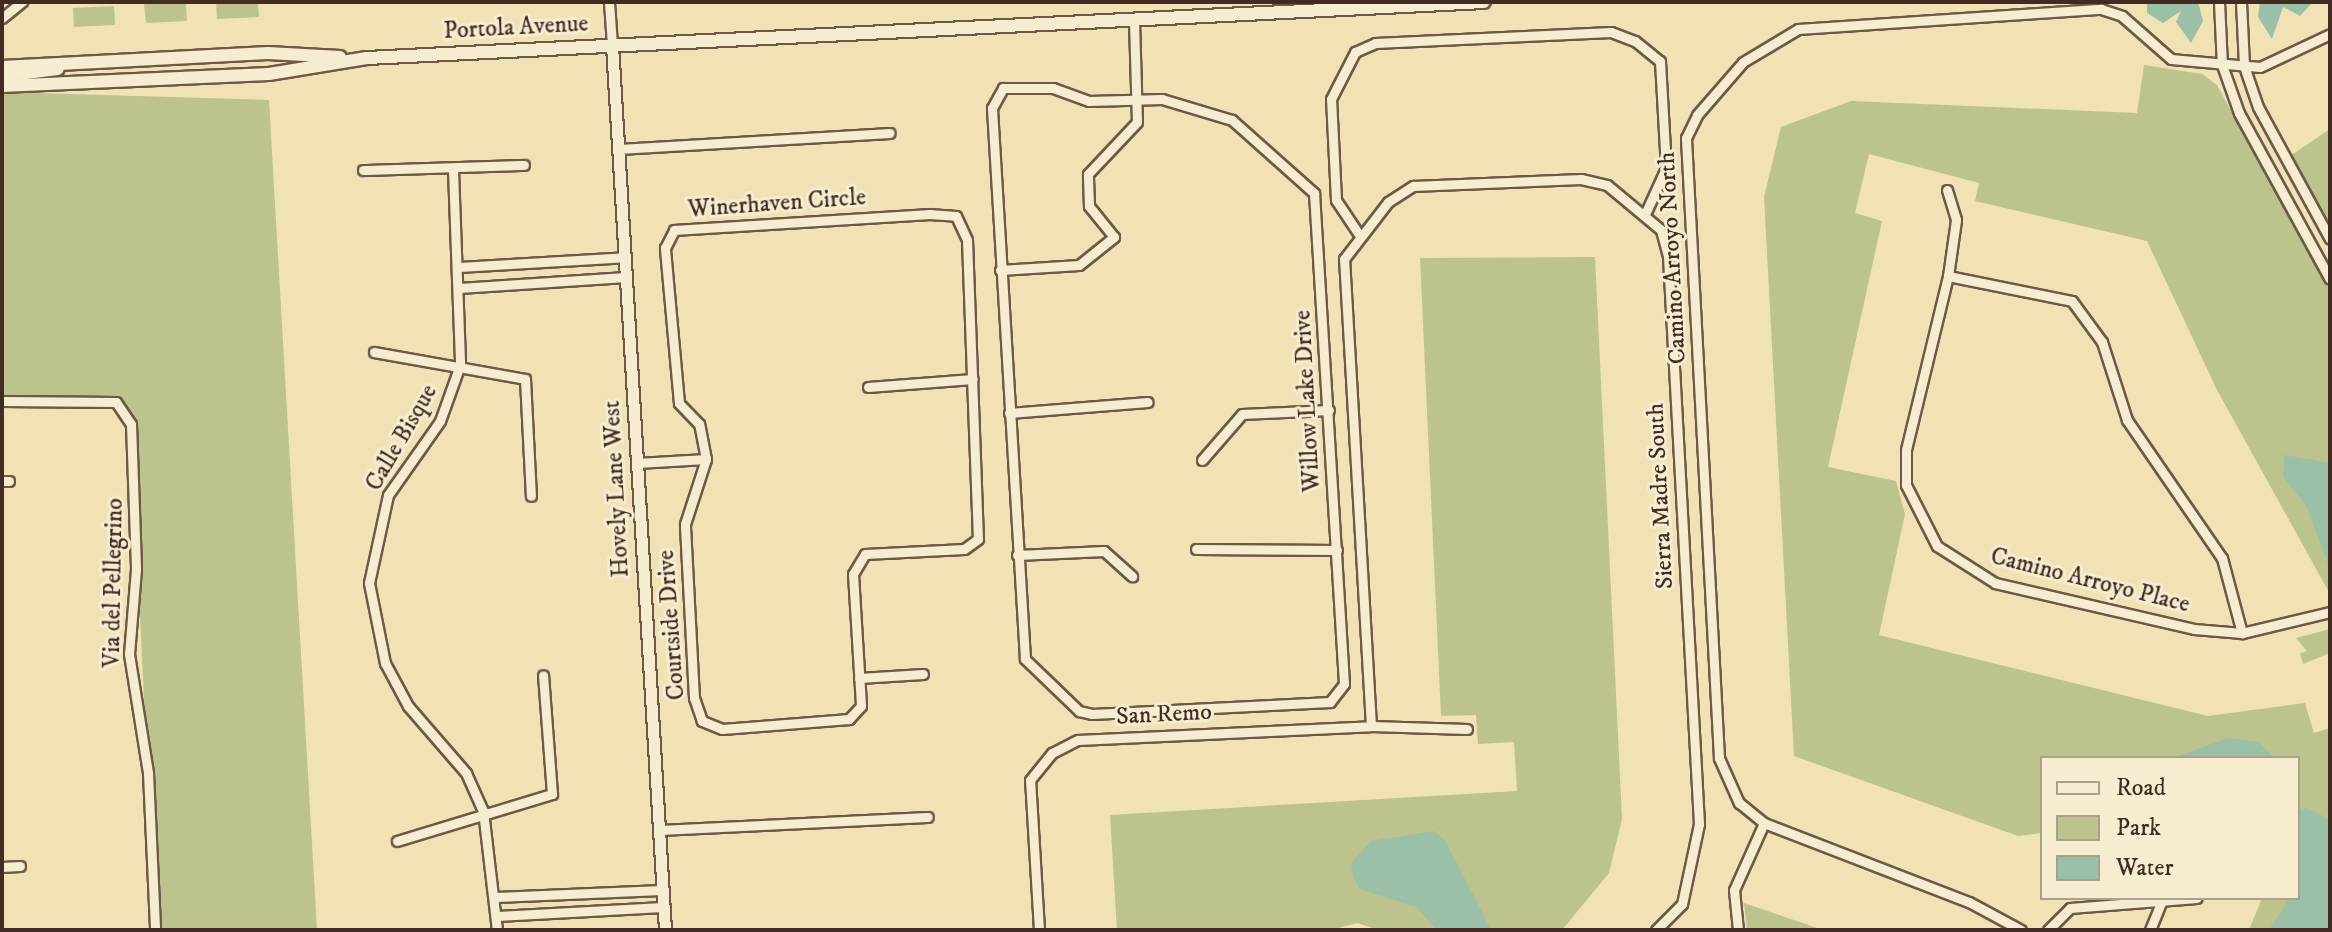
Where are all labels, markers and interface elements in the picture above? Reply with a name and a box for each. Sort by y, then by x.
street label: Portola Avenue [443,10,589,46]
street label: Camino Arroyo North [1653,151,1693,365]
street label: Winerhaven Circle [687,183,867,225]
street label: Willow Lake Drive [1289,309,1327,493]
street label: Calle Bisque [360,380,444,496]
street label: Hovely Lane West [598,400,636,578]
street label: Sierra Madre South [1642,402,1680,590]
street label: Via del Pellegrino [98,498,130,668]
street label: Camino Arroyo Place [1988,542,2192,620]
street label: Courtside Drive [652,549,692,701]
street label: San Remo [1115,698,1213,732]
legend [2040,756,2300,900]
text: Road [2116,773,2166,803]
text: Park [2116,813,2161,843]
text: Water [2116,853,2173,883]

